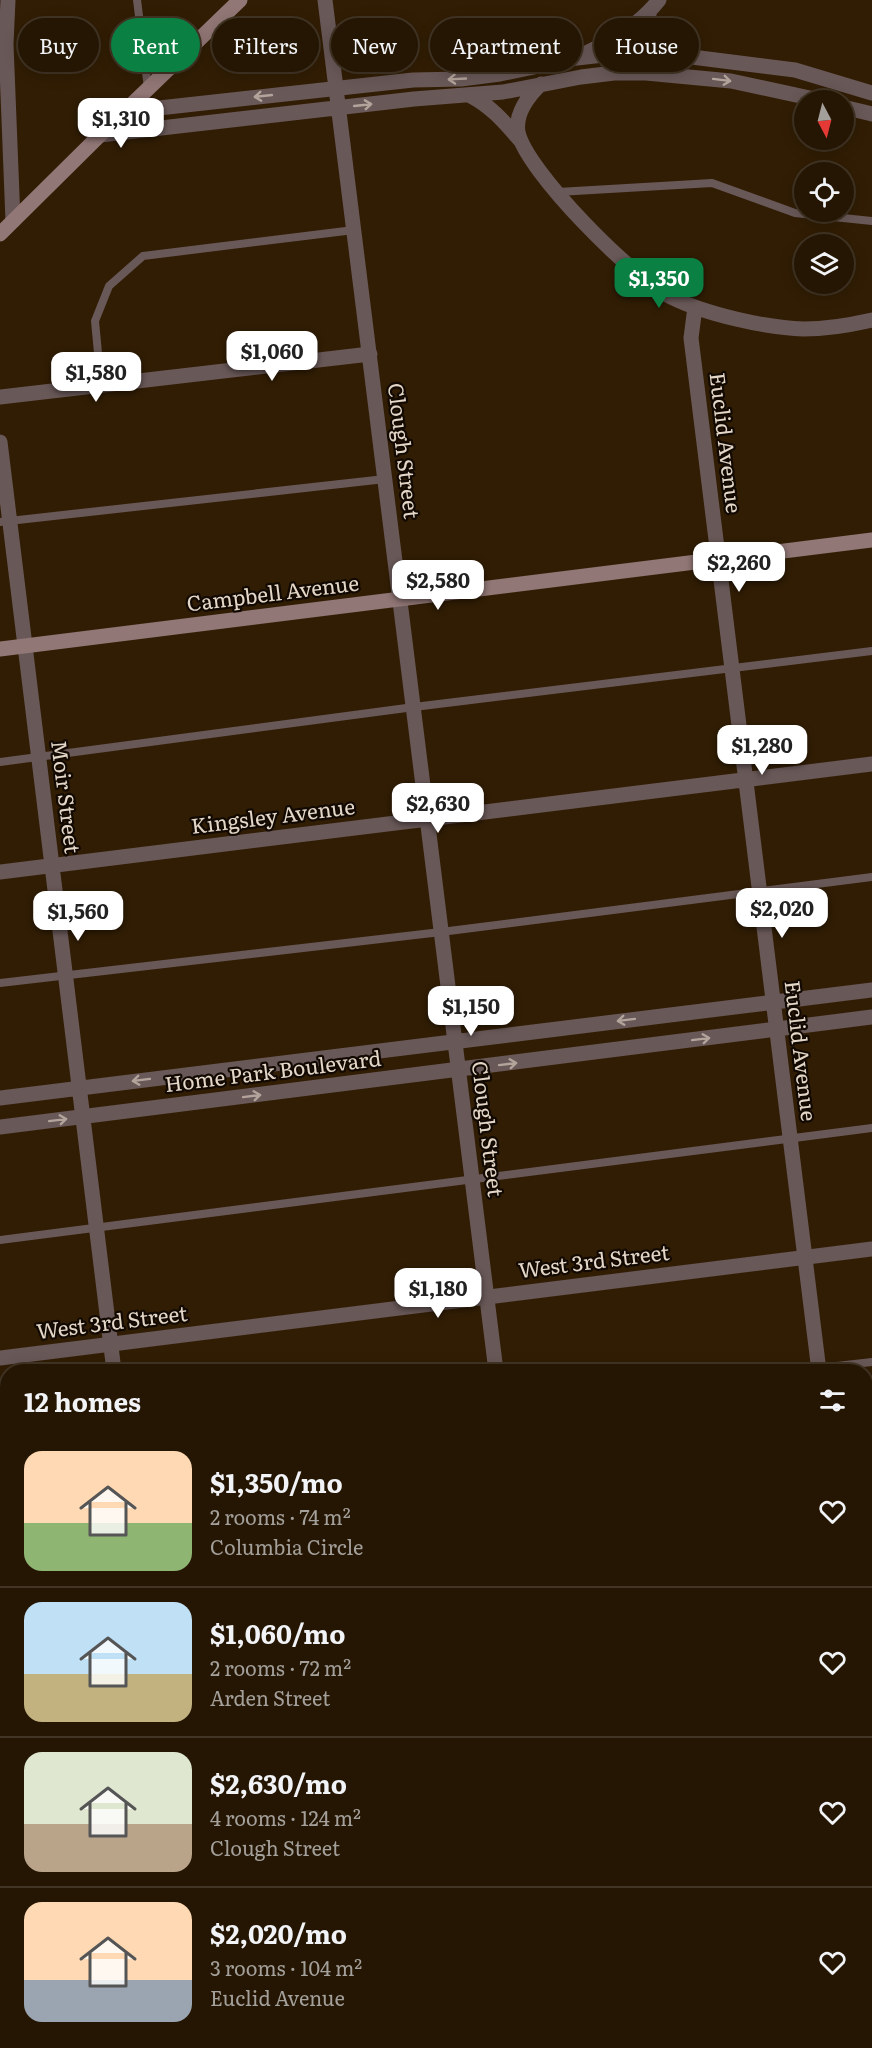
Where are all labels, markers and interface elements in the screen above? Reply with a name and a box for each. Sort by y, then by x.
chip: Buy [18,18,99,72]
chip: Rent [111,18,200,72]
chip: Filters [212,18,319,72]
chip: New [331,18,418,72]
chip: Apartment [430,18,582,72]
chip: House [594,18,699,72]
one-way arrow [448,73,468,84]
one-way arrow [712,74,732,85]
one-way arrow [254,90,274,101]
north arrow [794,90,854,150]
map controls [794,90,854,294]
pin: $1,310 [72,98,170,149]
one-way arrow [353,99,373,110]
text: $1,310 [92,102,150,132]
button: locate [794,162,854,222]
button: layers [794,234,854,294]
pin: $1,350 [610,258,708,309]
text: $1,350 [629,262,689,292]
pin: $1,060 [223,331,321,382]
text: $1,060 [240,335,304,365]
pin: $1,580 [47,352,145,403]
text: $1,580 [65,356,127,386]
street label: Euclid Avenue [703,371,752,515]
street label: Clough Street [382,381,429,521]
pin: $2,260 [690,542,788,593]
text: $2,260 [707,546,771,576]
pin: $2,580 [389,560,487,611]
text: $2,580 [406,564,470,594]
street label: Campbell Avenue [185,566,361,617]
pin: $1,280 [713,725,811,776]
text: $1,280 [731,729,793,759]
street label: Moir Street [45,738,90,856]
pin: $2,630 [389,783,487,834]
text: $2,630 [406,787,470,817]
street label: Kingsley Avenue [189,789,357,840]
pin: $2,020 [733,888,831,939]
pin: $1,560 [29,891,127,942]
text: $2,020 [750,892,814,922]
text: $1,560 [47,895,109,925]
street label: Euclid Avenue [778,979,827,1123]
pin: $1,150 [422,986,520,1037]
text: $1,150 [442,990,500,1020]
one-way arrow [617,1015,637,1026]
one-way arrow [691,1033,710,1044]
street label: Home Park Boulevard [163,1041,383,1098]
one-way arrow [497,1058,517,1069]
street label: Clough Street [466,1059,513,1199]
one-way arrow [132,1075,151,1086]
one-way arrow [241,1090,261,1101]
one-way arrow [48,1115,67,1126]
street label: West 3rd Street [516,1235,671,1284]
pin: $1,180 [389,1268,487,1319]
text: $1,180 [408,1272,468,1302]
street label: West 3rd Street [34,1296,189,1345]
text: 12 homes [24,1381,141,1420]
icon: filters [816,1384,849,1417]
text: $1,350/mo [210,1462,343,1501]
icon: home [72,1475,144,1547]
icon: heart [816,1495,849,1528]
text: 2 rooms · 74 m² [210,1501,351,1531]
text: Columbia Circle [210,1531,363,1561]
text: $1,060/mo [210,1613,345,1652]
icon: home [72,1626,144,1698]
icon: heart [816,1646,849,1679]
text: 2 rooms · 72 m² [210,1652,351,1682]
text: Arden Street [210,1682,330,1712]
text: $2,630/mo [210,1763,347,1802]
icon: home [72,1776,144,1848]
icon: heart [816,1796,849,1829]
text: 4 rooms · 124 m² [210,1802,361,1832]
text: Clough Street [210,1832,340,1862]
text: $2,020/mo [210,1913,347,1952]
icon: home [72,1926,144,1998]
icon: heart [816,1946,849,1979]
text: 3 rooms · 104 m² [210,1952,362,1982]
text: Euclid Avenue [210,1982,345,2012]

